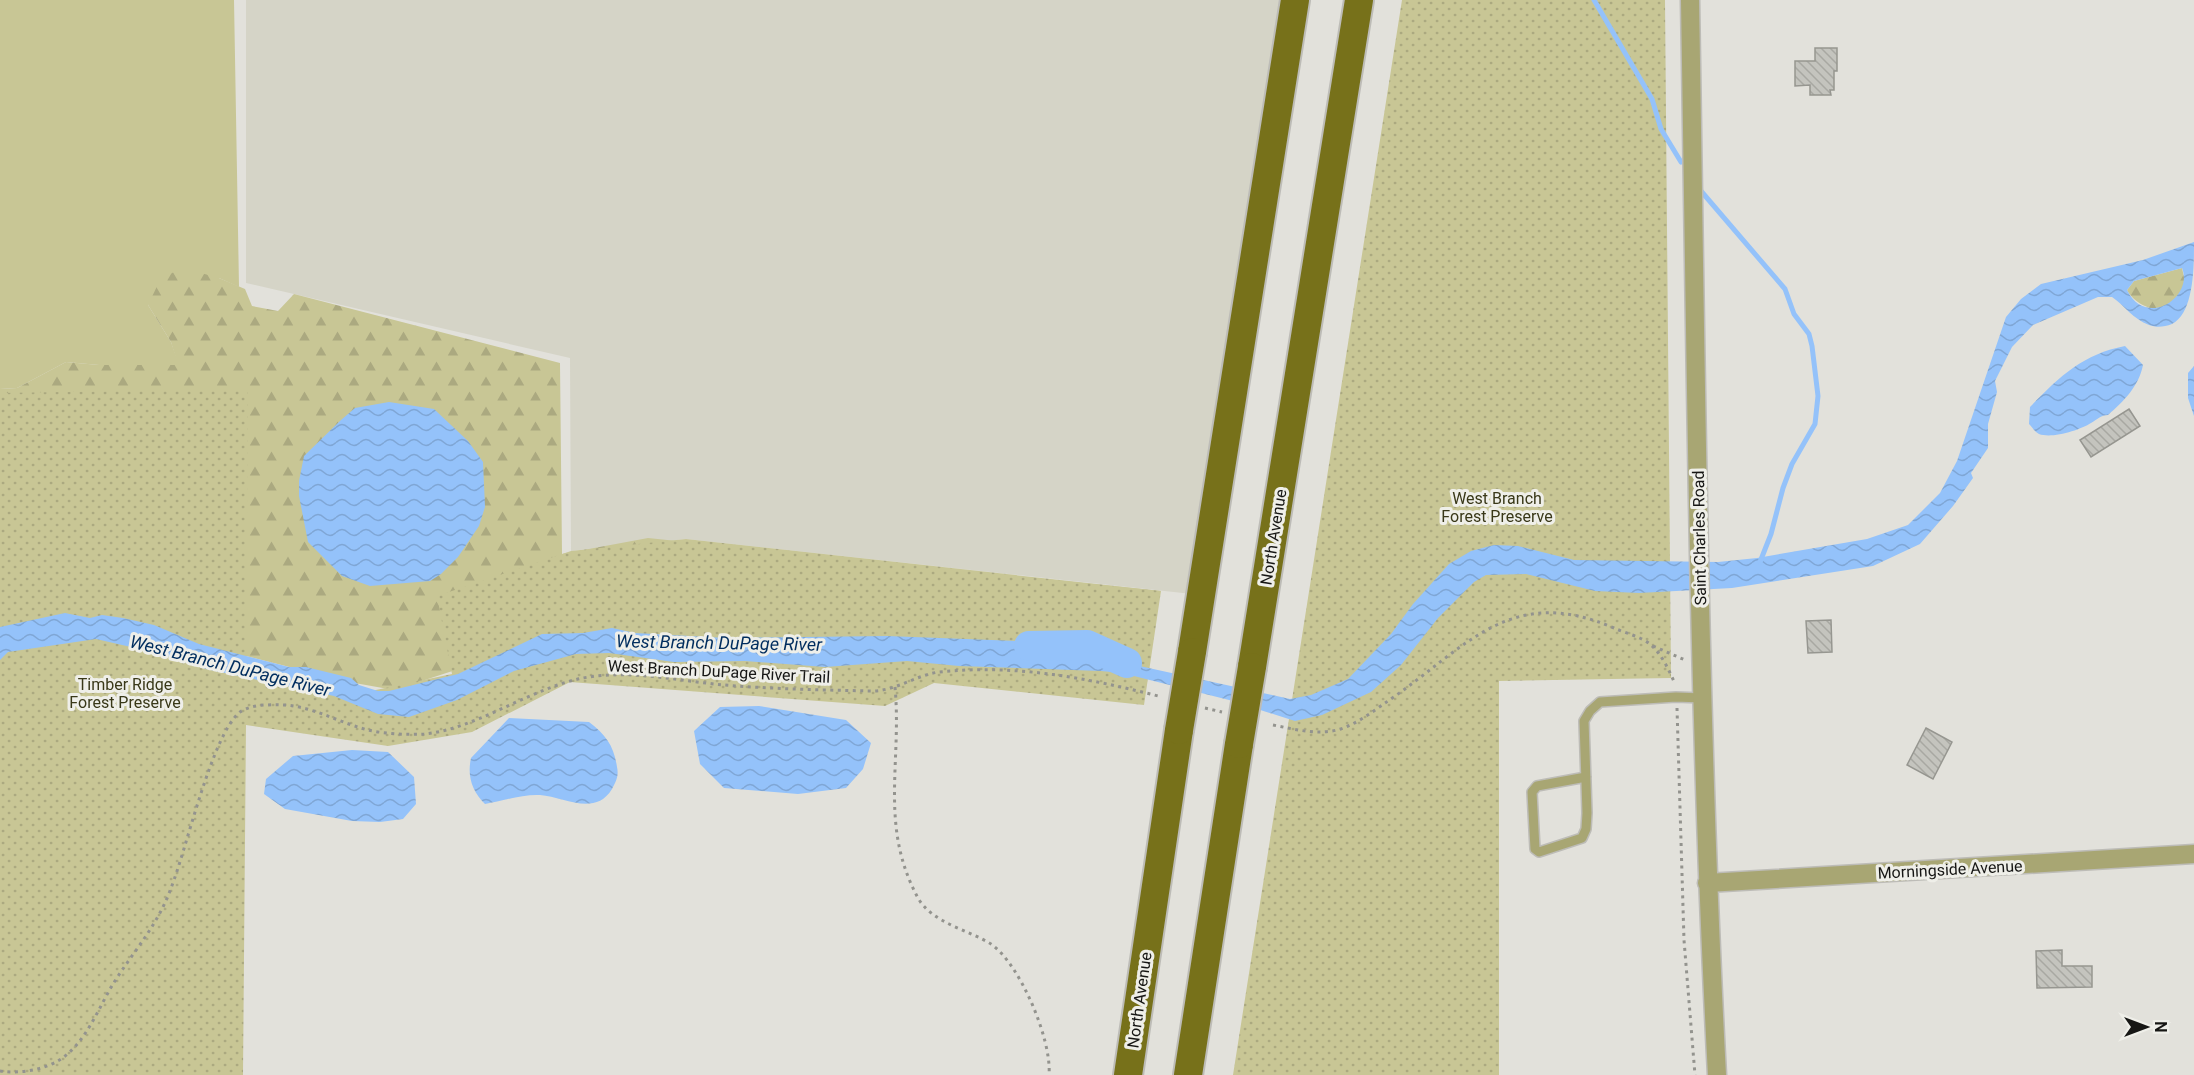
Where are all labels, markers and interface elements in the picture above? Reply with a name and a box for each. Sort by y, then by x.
street label: Saint Charles Road [1689,470,1710,606]
street label: North Avenue [1257,488,1290,586]
park label: West Branch Forest Preserve [1441,489,1553,526]
water label: West Branch DuPage River [128,630,334,701]
water label: West Branch DuPage River [616,630,823,655]
street label: West Branch DuPage River Trail [607,656,831,687]
park label: Timber Ridge Forest Preserve [69,675,181,712]
street label: Morningside Avenue [1877,856,2023,883]
street label: North Avenue [1123,951,1156,1049]
north arrow [2116,997,2176,1057]
text: N [2151,1021,2170,1033]

